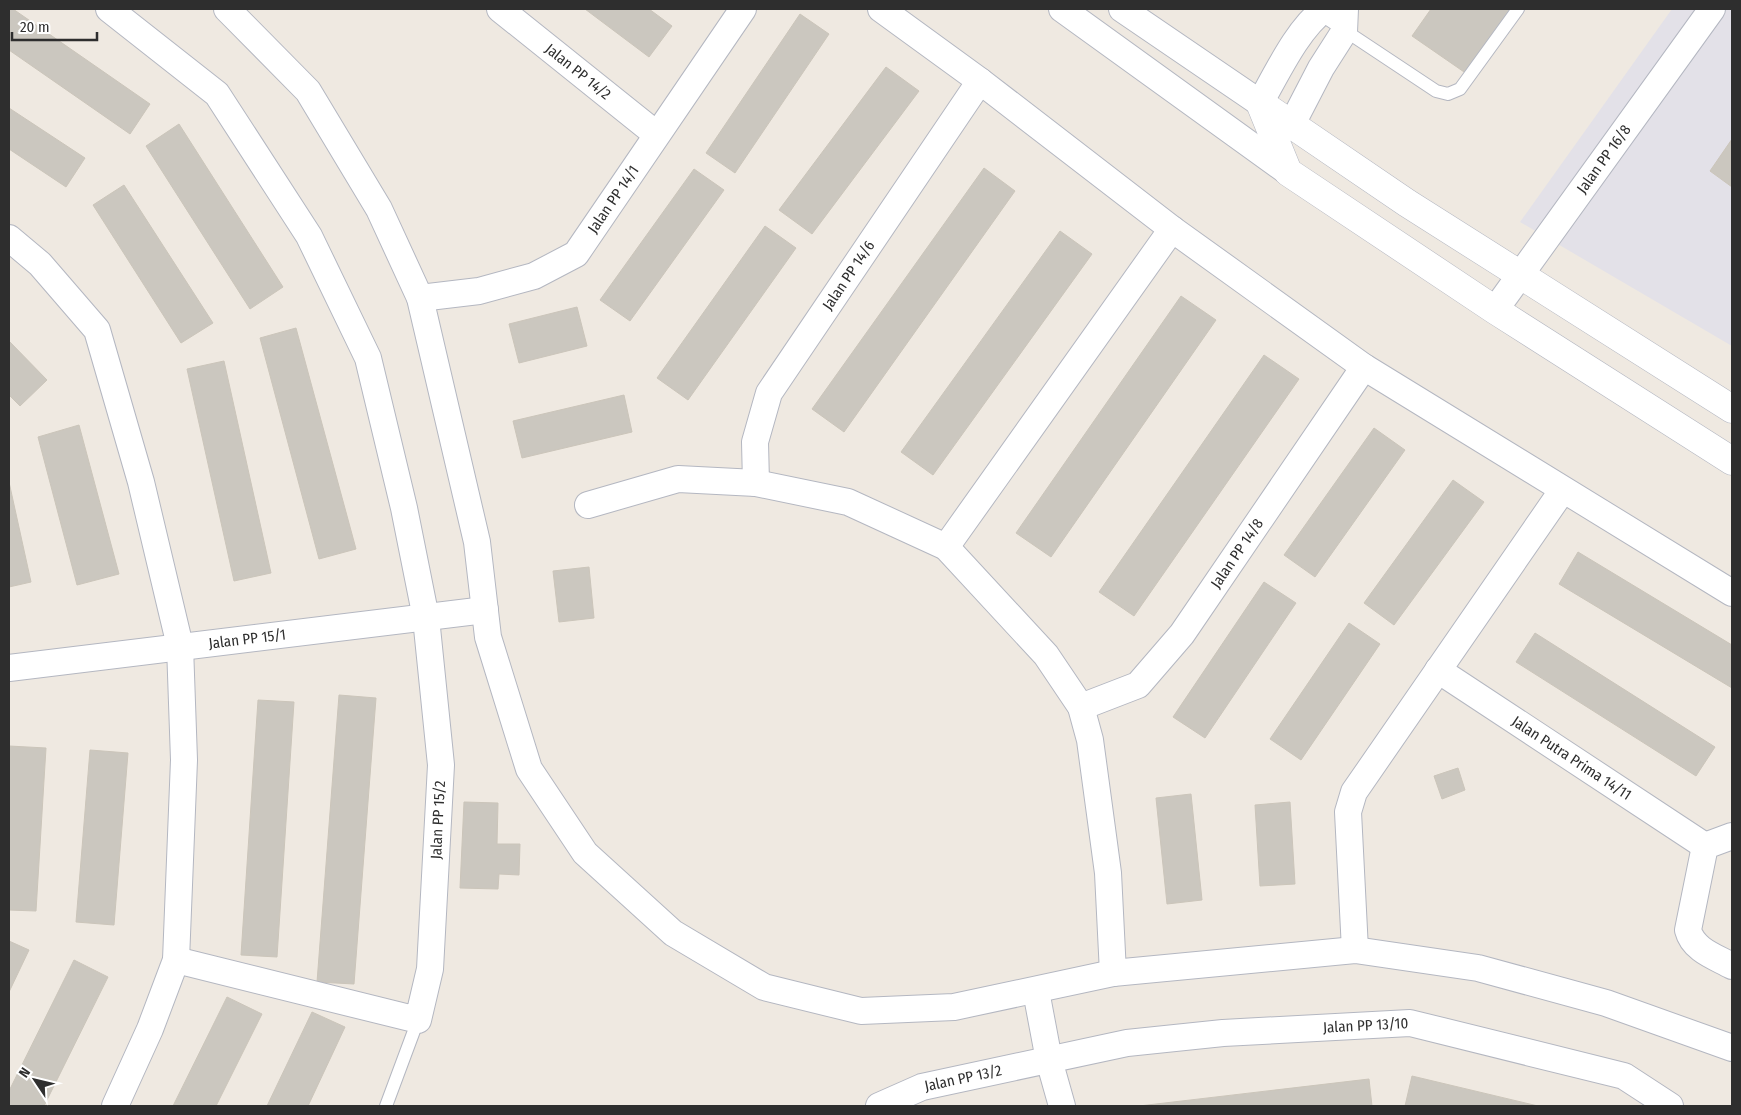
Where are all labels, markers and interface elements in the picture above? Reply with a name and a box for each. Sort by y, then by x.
scale bar [12,10,98,42]
text: 20 m [20,18,50,36]
street label: Jalan PP 14/2 [542,40,615,104]
street label: Jalan PP 16/8 [1573,121,1635,197]
street label: Jalan PP 14/1 [584,162,643,237]
street label: Jalan PP 14/6 [819,237,878,314]
street label: Jalan PP 14/8 [1207,515,1267,592]
street label: Jalan PP 15/1 [208,625,287,653]
street label: Jalan Putra Prima 14/11 [1508,712,1635,804]
street label: Jalan PP 15/2 [427,780,449,860]
street label: Jalan PP 13/10 [1322,1014,1409,1037]
north arrow [10,1055,60,1105]
street label: Jalan PP 13/2 [923,1061,1004,1095]
text: N [15,1065,34,1081]

